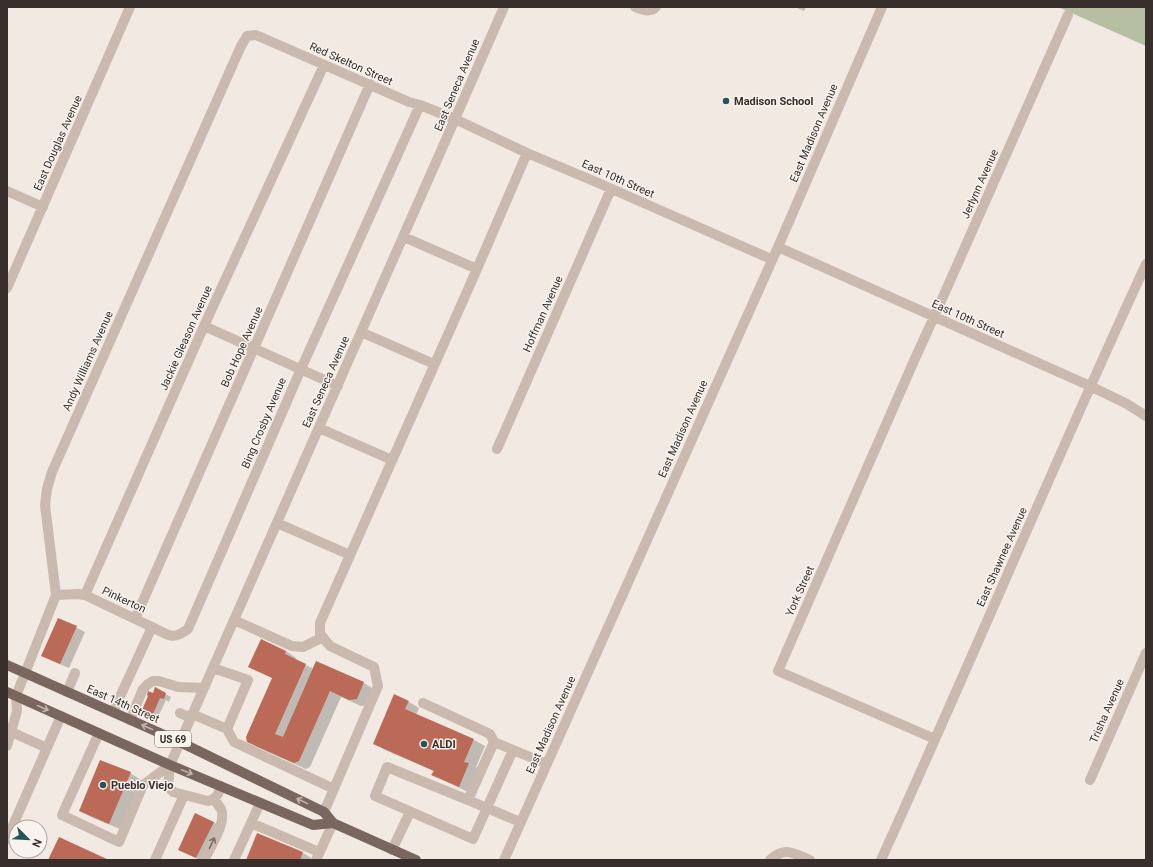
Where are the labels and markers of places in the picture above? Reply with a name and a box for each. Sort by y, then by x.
place label: Madison School [734,95,813,108]
marker: Madison School [721,96,731,106]
place label: ALDI [432,738,456,751]
marker: ALDI [419,739,429,749]
place label: Pueblo Viejo [111,779,173,792]
marker: Pueblo Viejo [98,780,108,790]

